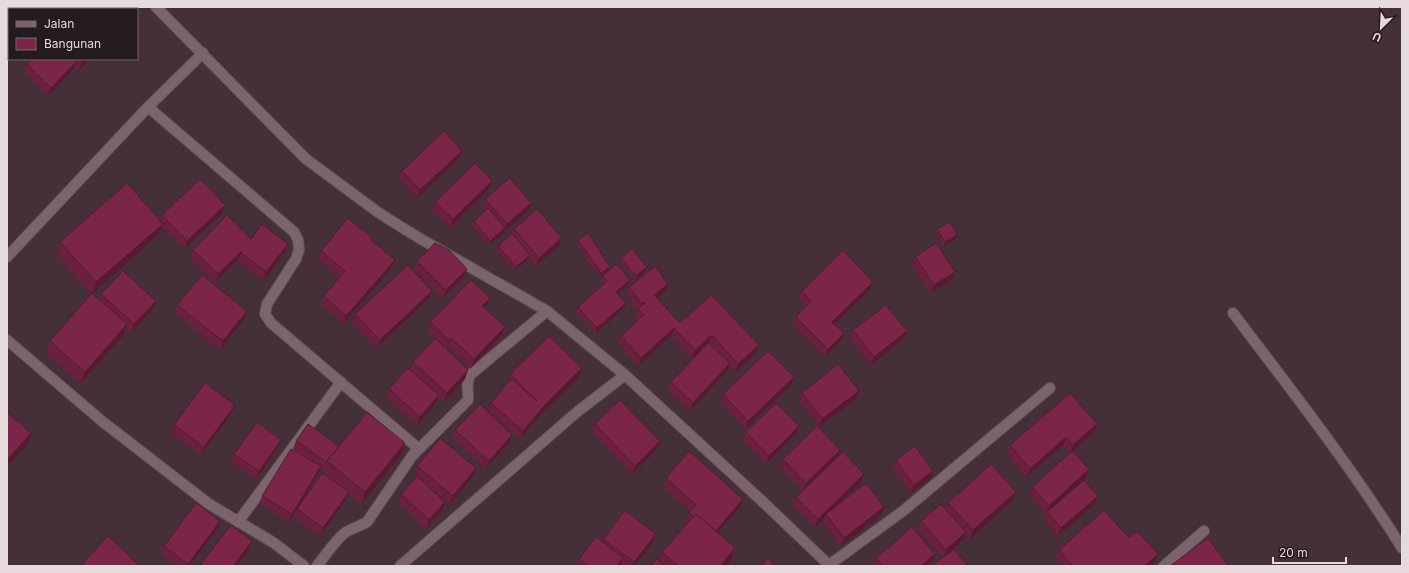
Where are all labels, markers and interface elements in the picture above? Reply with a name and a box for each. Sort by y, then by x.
legend [8,8,138,60]
north arrow [1361,8,1401,48]
text: Jalan [44,16,74,31]
text: U [1370,29,1383,45]
text: Bangunan [44,36,101,51]
scale bar [1273,539,1346,565]
text: 20 m [1279,545,1308,560]

